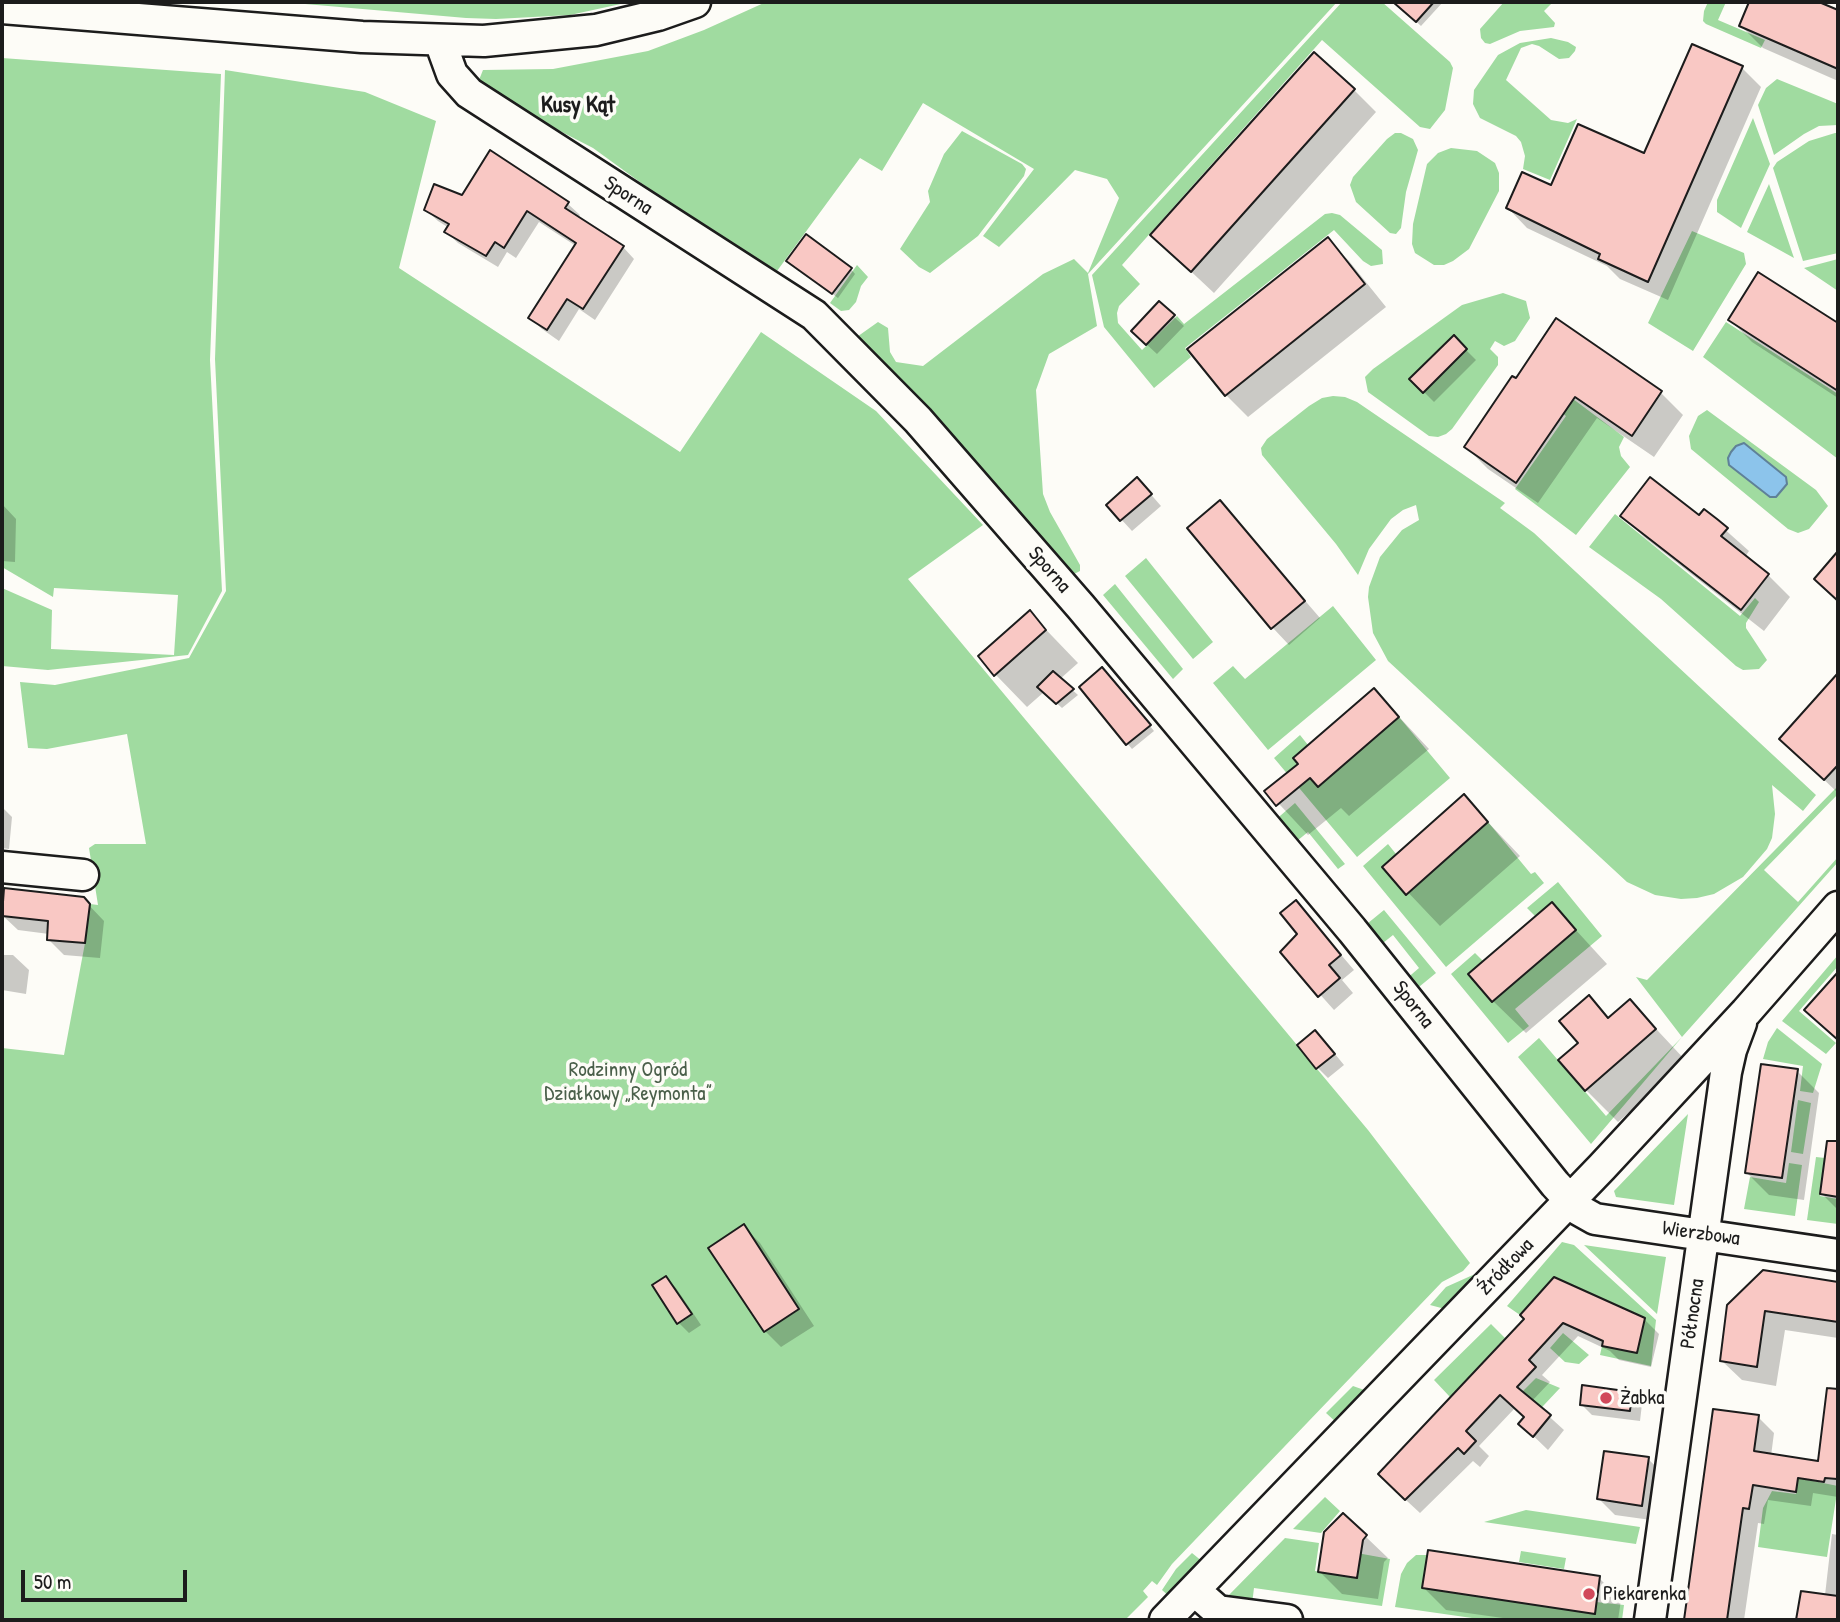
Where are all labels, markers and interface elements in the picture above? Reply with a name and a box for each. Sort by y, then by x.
district label: Kusy Kąt [541,92,615,120]
street label: Sporna [599,171,657,221]
street label: Sporna [1022,542,1076,598]
street label: Sporna [1387,976,1439,1034]
park label: Rodzinny Ogród Działkowy „Reymonta” [544,1057,712,1107]
street label: Wierzbowa [1661,1216,1741,1252]
street label: Źródłowa [1473,1233,1539,1301]
street label: Północna [1676,1277,1710,1351]
place label: Żabka [1620,1385,1664,1411]
marker: Żabka [1598,1390,1614,1406]
scale bar [24,1556,191,1600]
text: 50 m [34,1567,71,1596]
place label: Piekarenka [1603,1581,1686,1607]
marker: Piekarenka [1581,1586,1597,1602]

